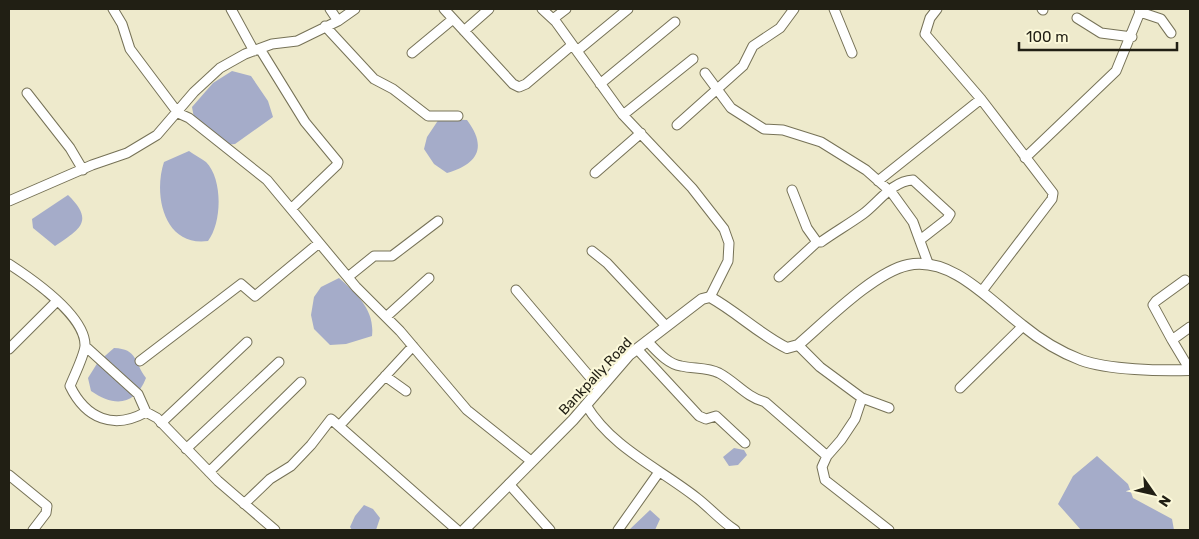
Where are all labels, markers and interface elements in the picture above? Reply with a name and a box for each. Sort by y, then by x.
scale bar [1019,20,1176,52]
text: 100 m [1026,28,1068,46]
street label: Bankpally Road [555,334,636,419]
north arrow [1129,469,1179,519]
text: N [1154,492,1174,510]

